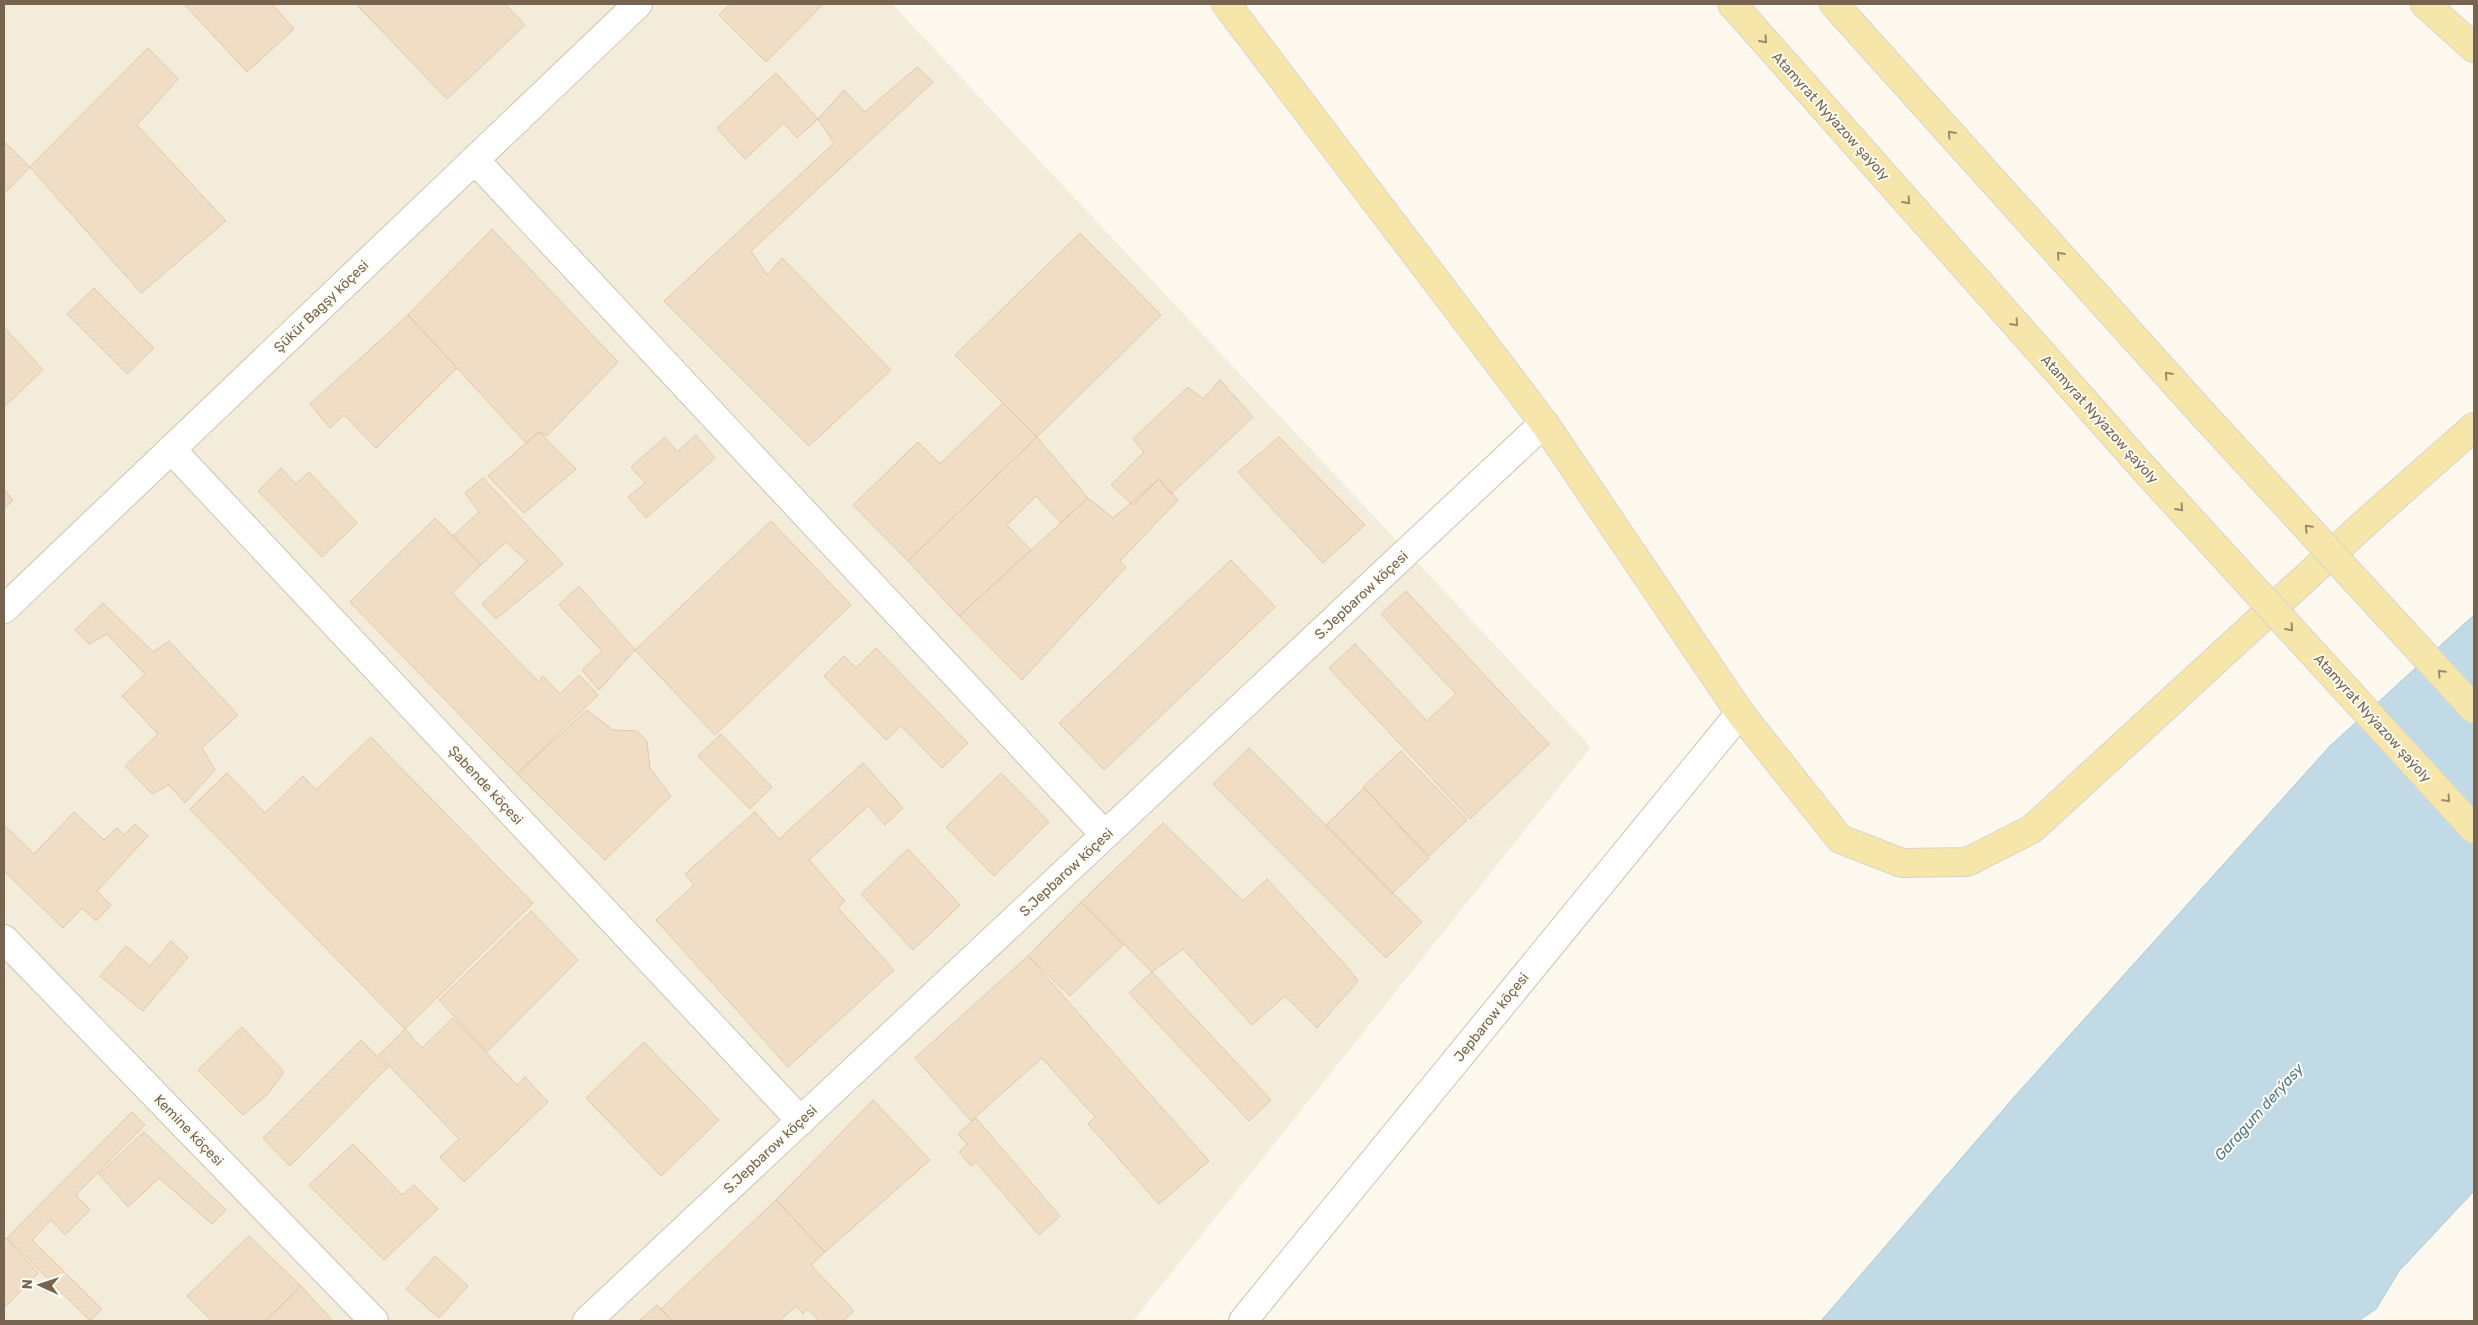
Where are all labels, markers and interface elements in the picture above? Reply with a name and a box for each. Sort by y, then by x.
one-way arrow [1758,35,1767,44]
street label: Atamyrat Nyýazow şaýoly [1768,49,1893,184]
one-way arrow [1948,130,1957,139]
one-way arrow [1901,195,1910,204]
one-way arrow [2057,251,2066,260]
street label: Şükür Bagşy köçesi [270,257,372,356]
one-way arrow [2009,317,2018,326]
street label: Atamyrat Nyýazow şaýoly [2037,352,2162,487]
one-way arrow [2165,372,2174,381]
one-way arrow [2174,502,2183,511]
one-way arrow [2305,524,2314,533]
street label: S.Jepbarow köçesi [1311,548,1412,643]
one-way arrow [2284,622,2293,631]
street label: Atamyrat Nyýazow şaýoly [2310,651,2435,786]
one-way arrow [2438,670,2447,679]
street label: Şabende köçesi [445,742,527,828]
one-way arrow [2441,794,2450,803]
street label: S.Jepbarow köçesi [1016,825,1117,920]
street label: Jepbarow köçesi [1450,969,1532,1065]
water label: Garagum derýasy [2211,1059,2308,1164]
street label: Kemine köçesi [150,1091,227,1170]
street label: S.Jepbarow köçesi [720,1102,821,1197]
north arrow [15,1260,65,1310]
text: N [19,1279,36,1290]

